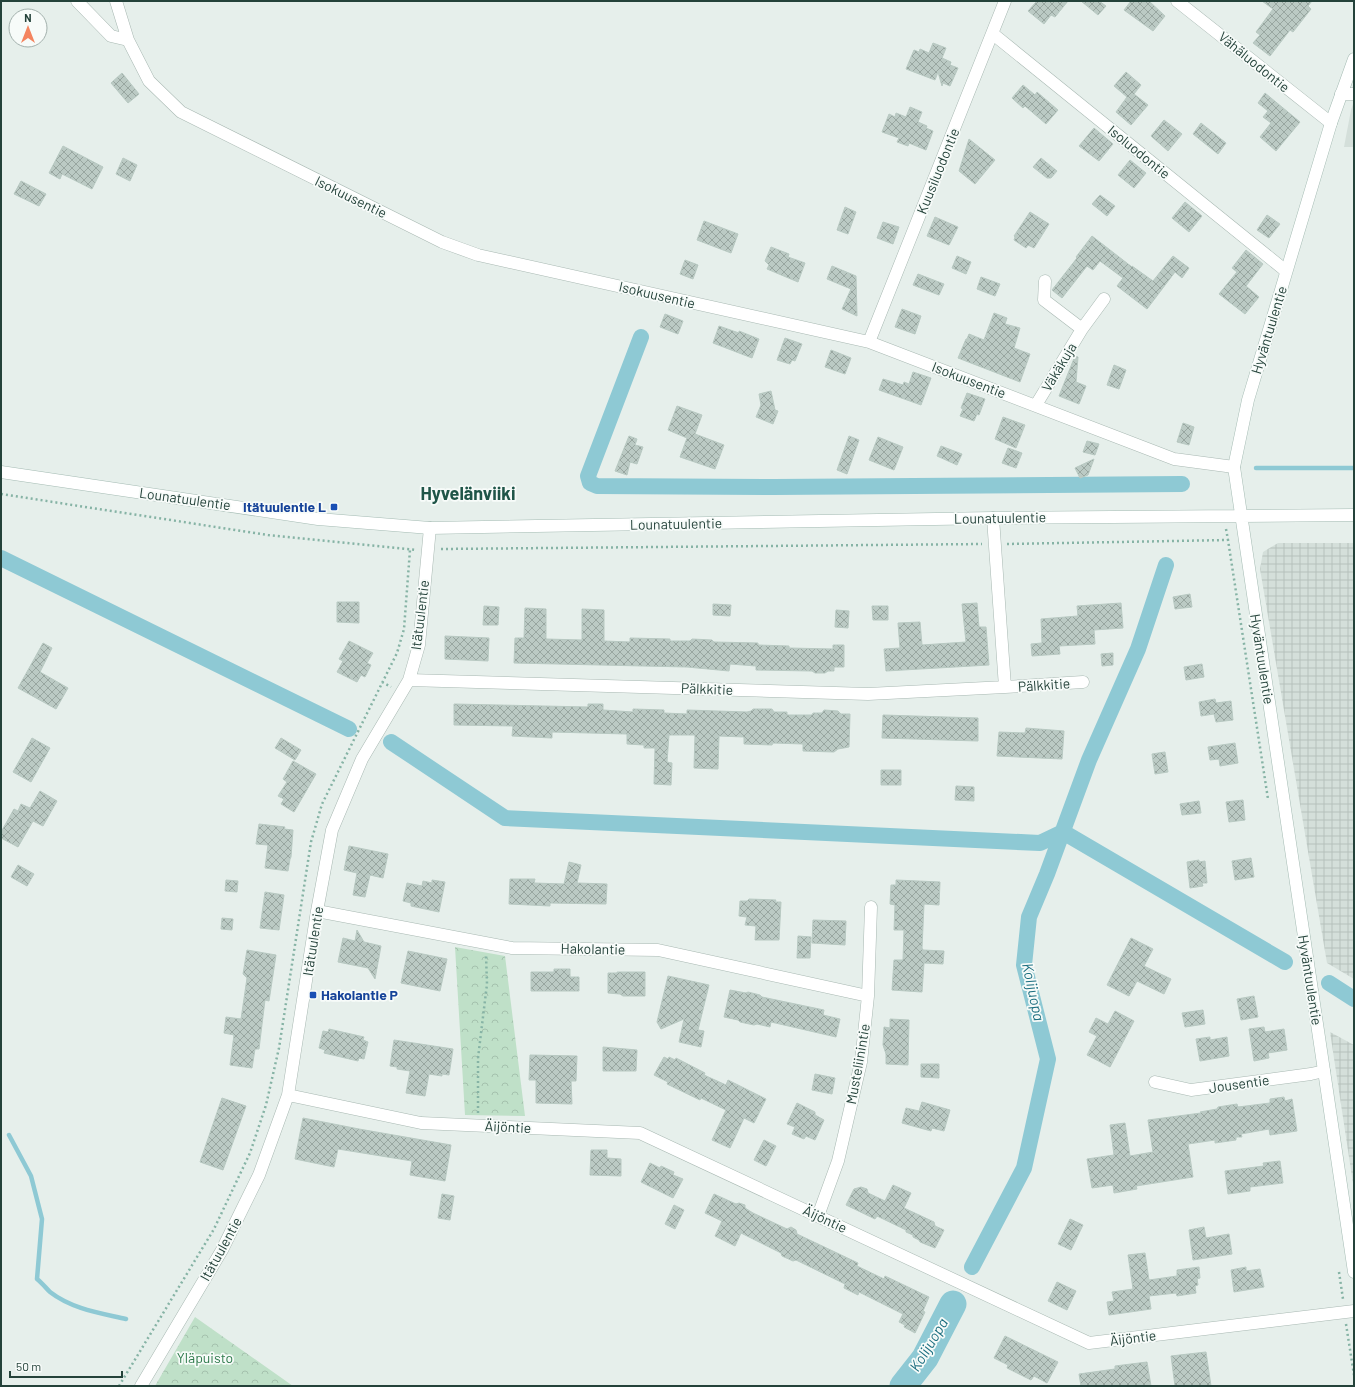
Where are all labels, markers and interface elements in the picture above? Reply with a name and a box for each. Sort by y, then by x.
north arrow [8,8,48,48]
text: N [24,11,32,24]
street label: Vähäluodontie [1215,28,1293,95]
street label: Isoluodontie [1105,121,1174,182]
street label: Kuusiluodontie [913,125,962,216]
street label: Isokuusentie [312,172,390,221]
street label: Isokuusentie [617,277,697,312]
street label: Hyväntuulentie [1247,284,1290,376]
street label: Väkäkuja [1037,339,1080,394]
street label: Isokuusentie [930,358,1009,401]
district label: Hyvelänviiki [420,482,516,504]
street label: Lounatuulentie [138,484,232,513]
place label: Itätuulentie L [243,498,326,515]
marker: Itätuulentie L [329,502,339,512]
street label: Lounatuulentie [954,508,1046,527]
street label: Lounatuulentie [630,514,722,533]
street label: Itätuulentie [407,579,432,651]
street label: Hyväntuulentie [1247,613,1278,705]
street label: Pälkkitie [1017,674,1071,695]
street label: Pälkkitie [681,679,733,698]
street label: Itätuulentie [299,905,326,977]
street label: Hyväntuulentie [1295,934,1326,1026]
street label: Hakolantie [560,939,626,958]
water label: Kolijuopa [1019,961,1049,1023]
place label: Hakolantie P [321,986,398,1003]
marker: Hakolantie P [308,990,318,1000]
street label: Musteliinintie [842,1022,873,1106]
street label: Jousentie [1207,1071,1270,1096]
street label: Äijöntie [484,1117,532,1136]
street label: Äijöntie [800,1201,850,1236]
street label: Itätuulentie [196,1214,245,1284]
water label: Kolijuopa [905,1315,951,1374]
street label: Äijöntie [1109,1326,1157,1349]
park label: Yläpuisto [177,1349,233,1366]
scale bar [10,1353,122,1379]
text: 50 m [16,1359,41,1373]

